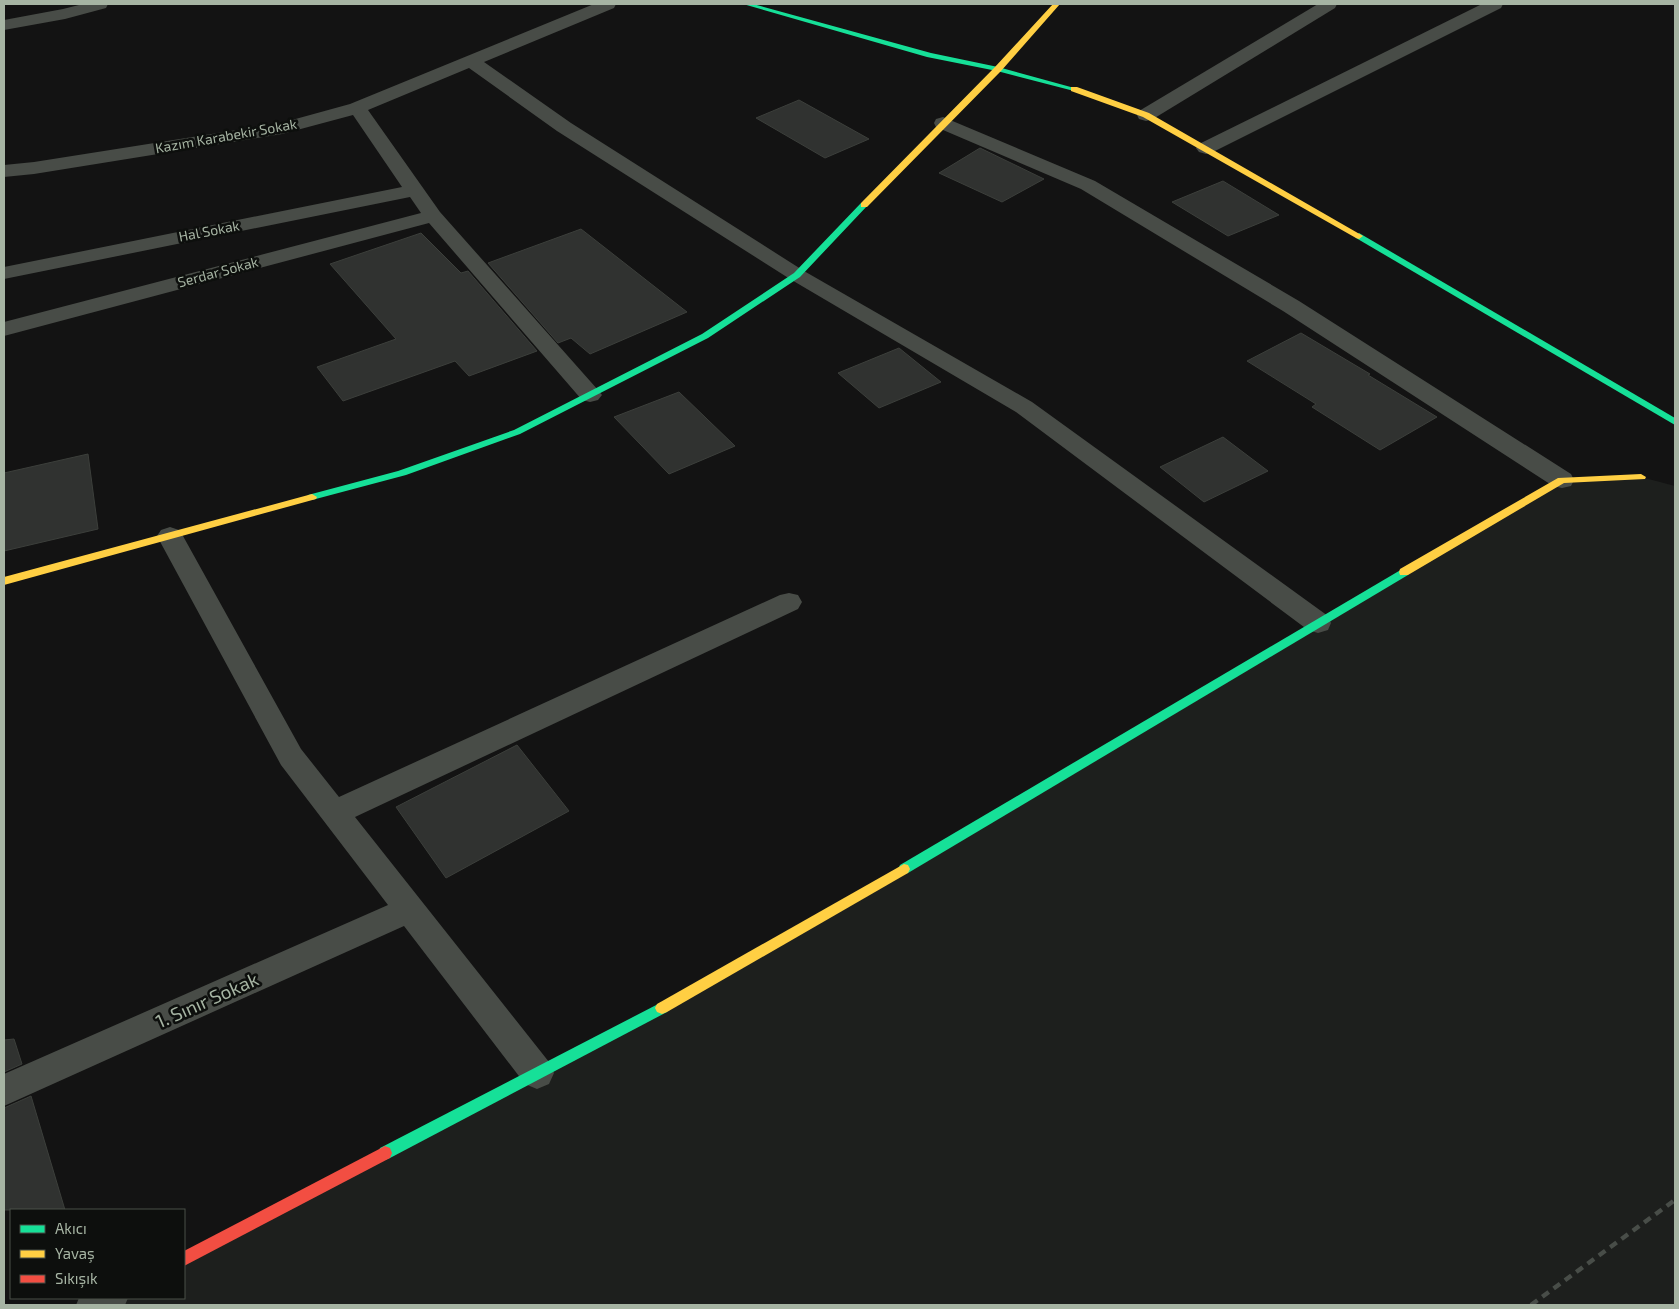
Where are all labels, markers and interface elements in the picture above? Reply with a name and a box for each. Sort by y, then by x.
street label: Kazım Karabekir Sokak [154,115,298,156]
street label: Hal Sokak [177,216,241,245]
street label: Serdar Sokak [176,253,260,290]
street label: 1. Sınır Sokak [152,967,262,1032]
legend [10,1209,185,1299]
text: Akıcı [55,1219,87,1237]
text: Yavaş [55,1244,95,1263]
text: Sıkışık [55,1269,98,1288]

